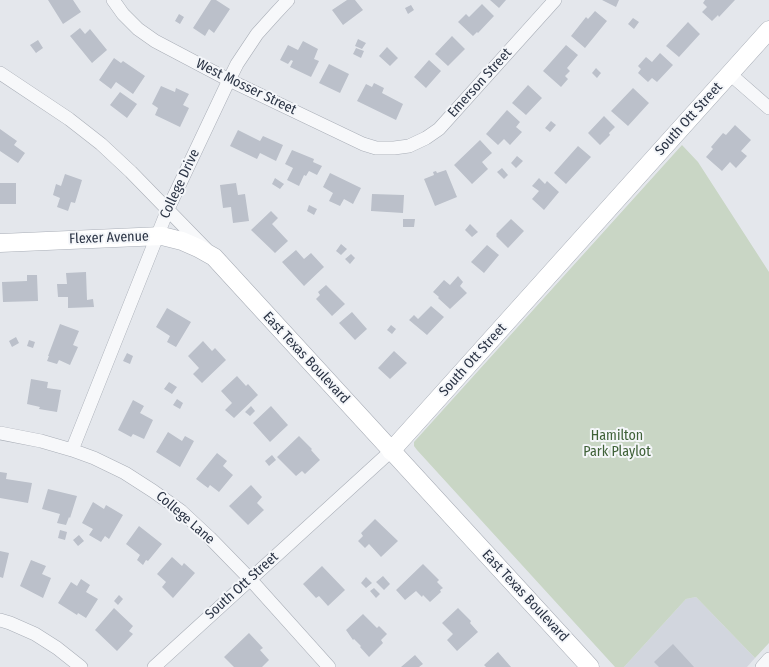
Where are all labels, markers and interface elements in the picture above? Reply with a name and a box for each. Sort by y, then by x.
street label: Emerson Street [445,45,515,121]
street label: West Mosser Street [193,55,299,119]
street label: South Ott Street [652,79,726,159]
street label: College Drive [157,147,203,221]
street label: Flexer Avenue [69,228,149,248]
street label: East Texas Boulevard [259,309,353,407]
street label: South Ott Street [436,320,510,400]
park label: Hamilton Park Playlot [583,428,651,460]
street label: College Lane [152,488,218,548]
street label: East Texas Boulevard [478,547,572,645]
street label: South Ott Street [202,549,282,623]

